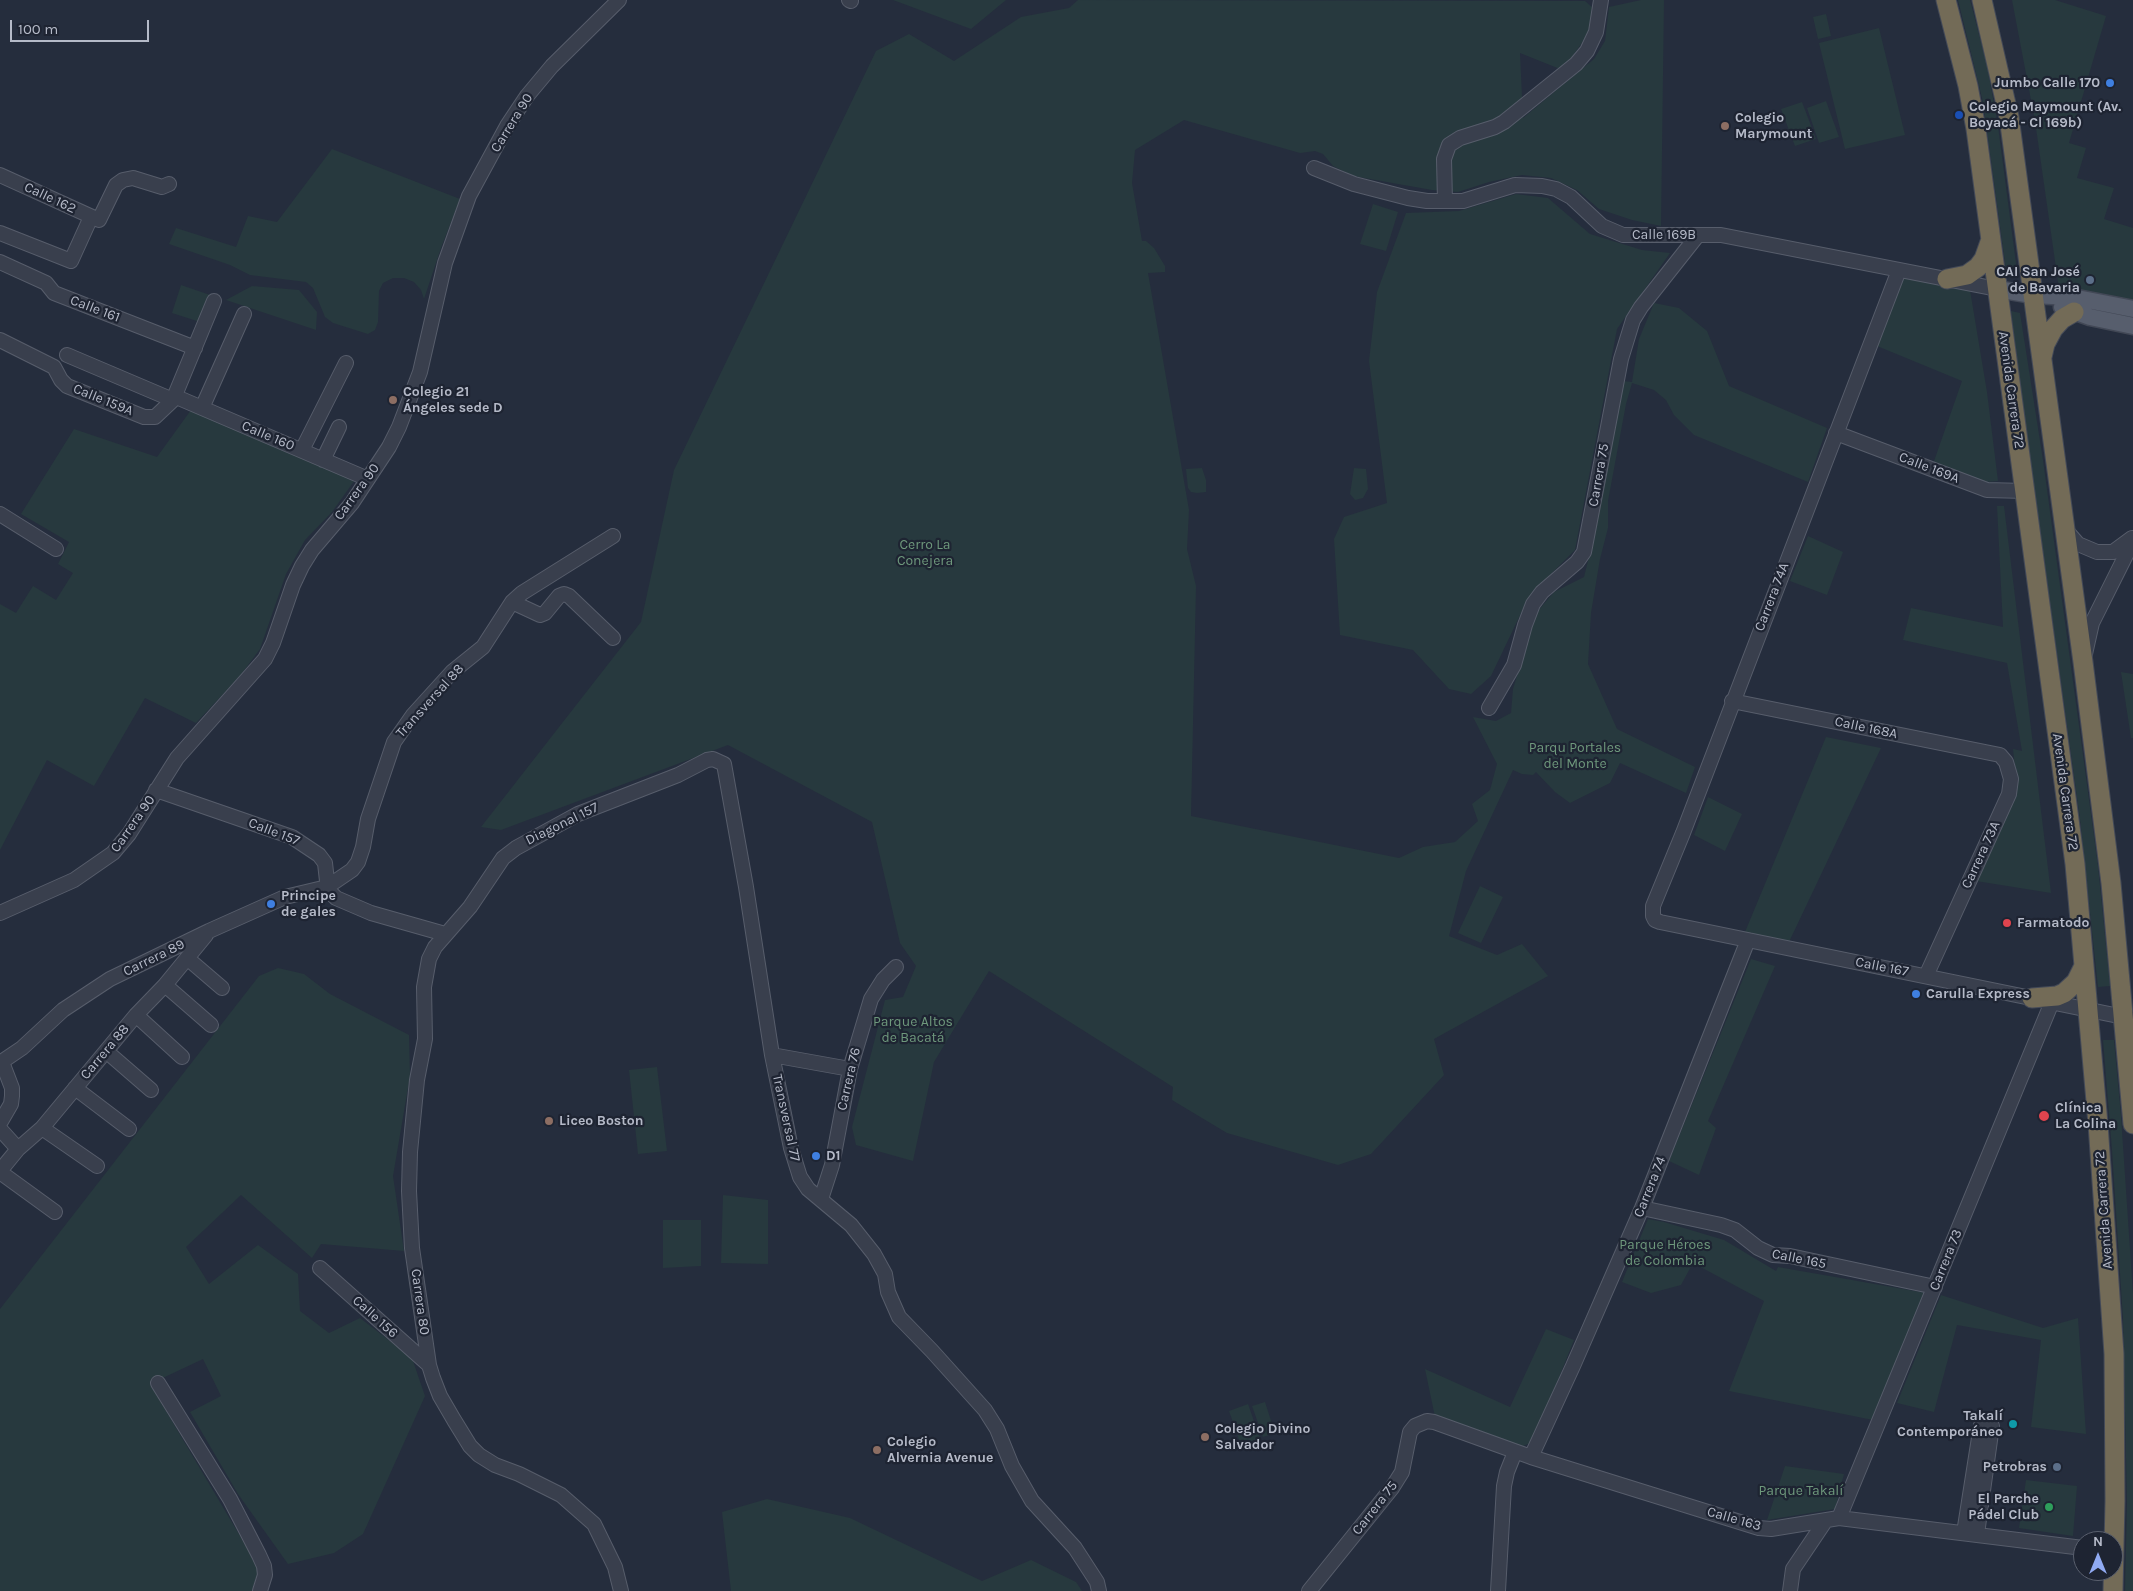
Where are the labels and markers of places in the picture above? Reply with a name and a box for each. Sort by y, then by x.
place label: Jumbo Calle 170 [1994,75,2100,91]
marker: Jumbo Calle 170 [2104,77,2116,89]
place label: Colegio Maymount (Av. Boyacá - Cl 169b) [1969,99,2121,132]
marker: Colegio Maymount (Av. Boyacá - Cl 169b) [1953,109,1965,121]
place label: Colegio Marymount [1735,110,1812,142]
marker: Colegio Marymount [1719,120,1731,132]
place label: CAI San José de Bavaria [1996,264,2080,296]
marker: CAI San José de Bavaria [2084,274,2096,286]
place label: Colegio 21 Ángeles sede D [403,384,503,417]
marker: Colegio 21 Ángeles sede D [387,394,399,406]
place label: Principe de gales [281,888,336,920]
marker: Principe de gales [265,898,277,910]
place label: Farmatodo [2017,915,2089,931]
marker: Farmatodo [2001,917,2013,929]
place label: Carulla Express [1926,986,2030,1002]
marker: Carulla Express [1910,988,1922,1000]
place label: Clínica La Colina [2055,1100,2116,1132]
marker: Clínica La Colina [2037,1109,2051,1123]
place label: Liceo Boston [559,1113,643,1129]
marker: Liceo Boston [543,1115,555,1127]
place label: D1 [826,1148,841,1164]
marker: D1 [810,1150,822,1162]
place label: Takalí Contemporáneo [1897,1408,2003,1440]
marker: Takalí Contemporáneo [2007,1418,2019,1430]
place label: Colegio Divino Salvador [1215,1421,1310,1454]
marker: Colegio Divino Salvador [1199,1431,1211,1443]
place label: Colegio Alvernia Avenue [887,1434,993,1466]
marker: Colegio Alvernia Avenue [871,1444,883,1456]
place label: Petrobras [1983,1459,2047,1475]
marker: Petrobras [2051,1461,2063,1473]
place label: El Parche Pádel Club [1968,1491,2039,1524]
marker: El Parche Pádel Club [2043,1501,2055,1513]

